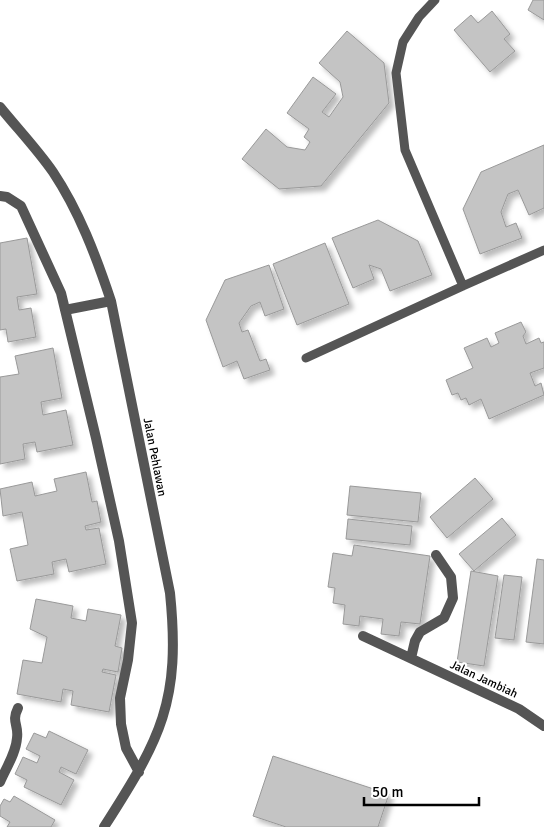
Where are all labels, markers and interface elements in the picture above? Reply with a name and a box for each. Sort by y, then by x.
street label: Jalan Pehlawan [140,417,169,498]
street label: Jalan Jambiah [448,657,520,702]
scale bar [364,774,479,806]
text: 50 m [372,783,403,801]

